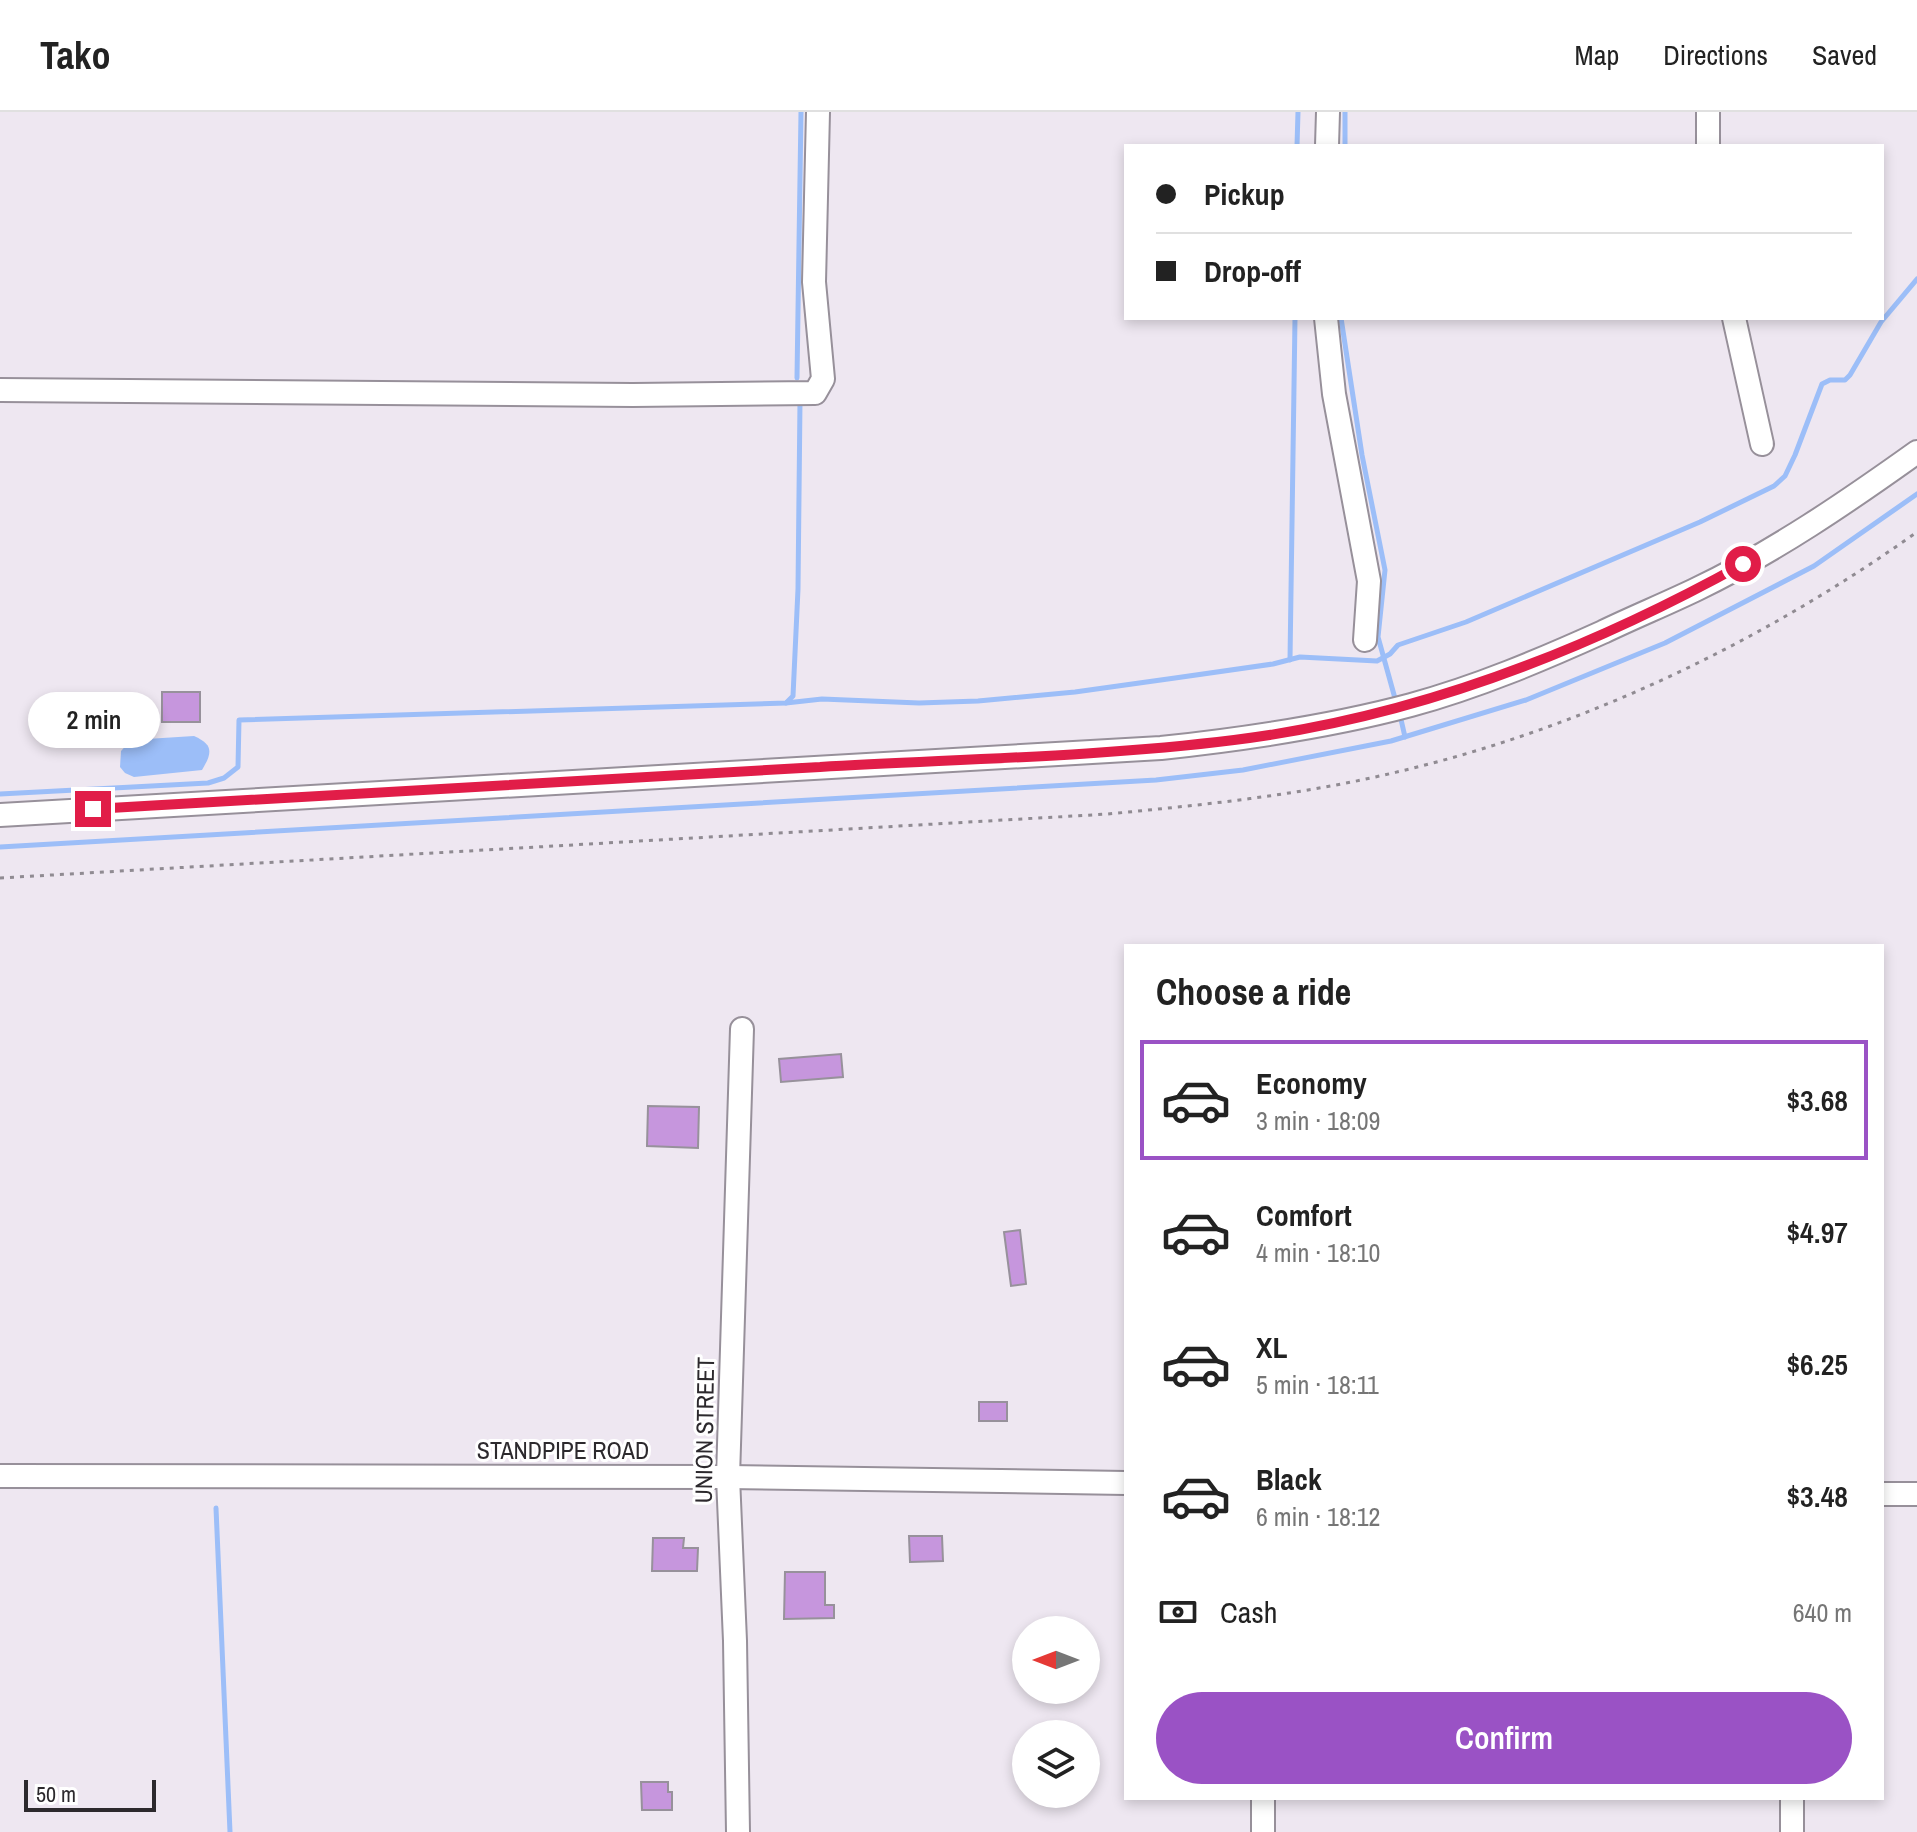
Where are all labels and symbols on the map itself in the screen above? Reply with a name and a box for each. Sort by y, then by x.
route start [1725,546,1761,582]
callout: 2 min [27,693,159,749]
route end [75,791,111,827]
street label: UNION STREET [687,1356,721,1504]
street label: STANDPIPE ROAD [477,1434,649,1466]
north arrow [1012,1616,1100,1704]
scale bar [24,1776,156,1812]

